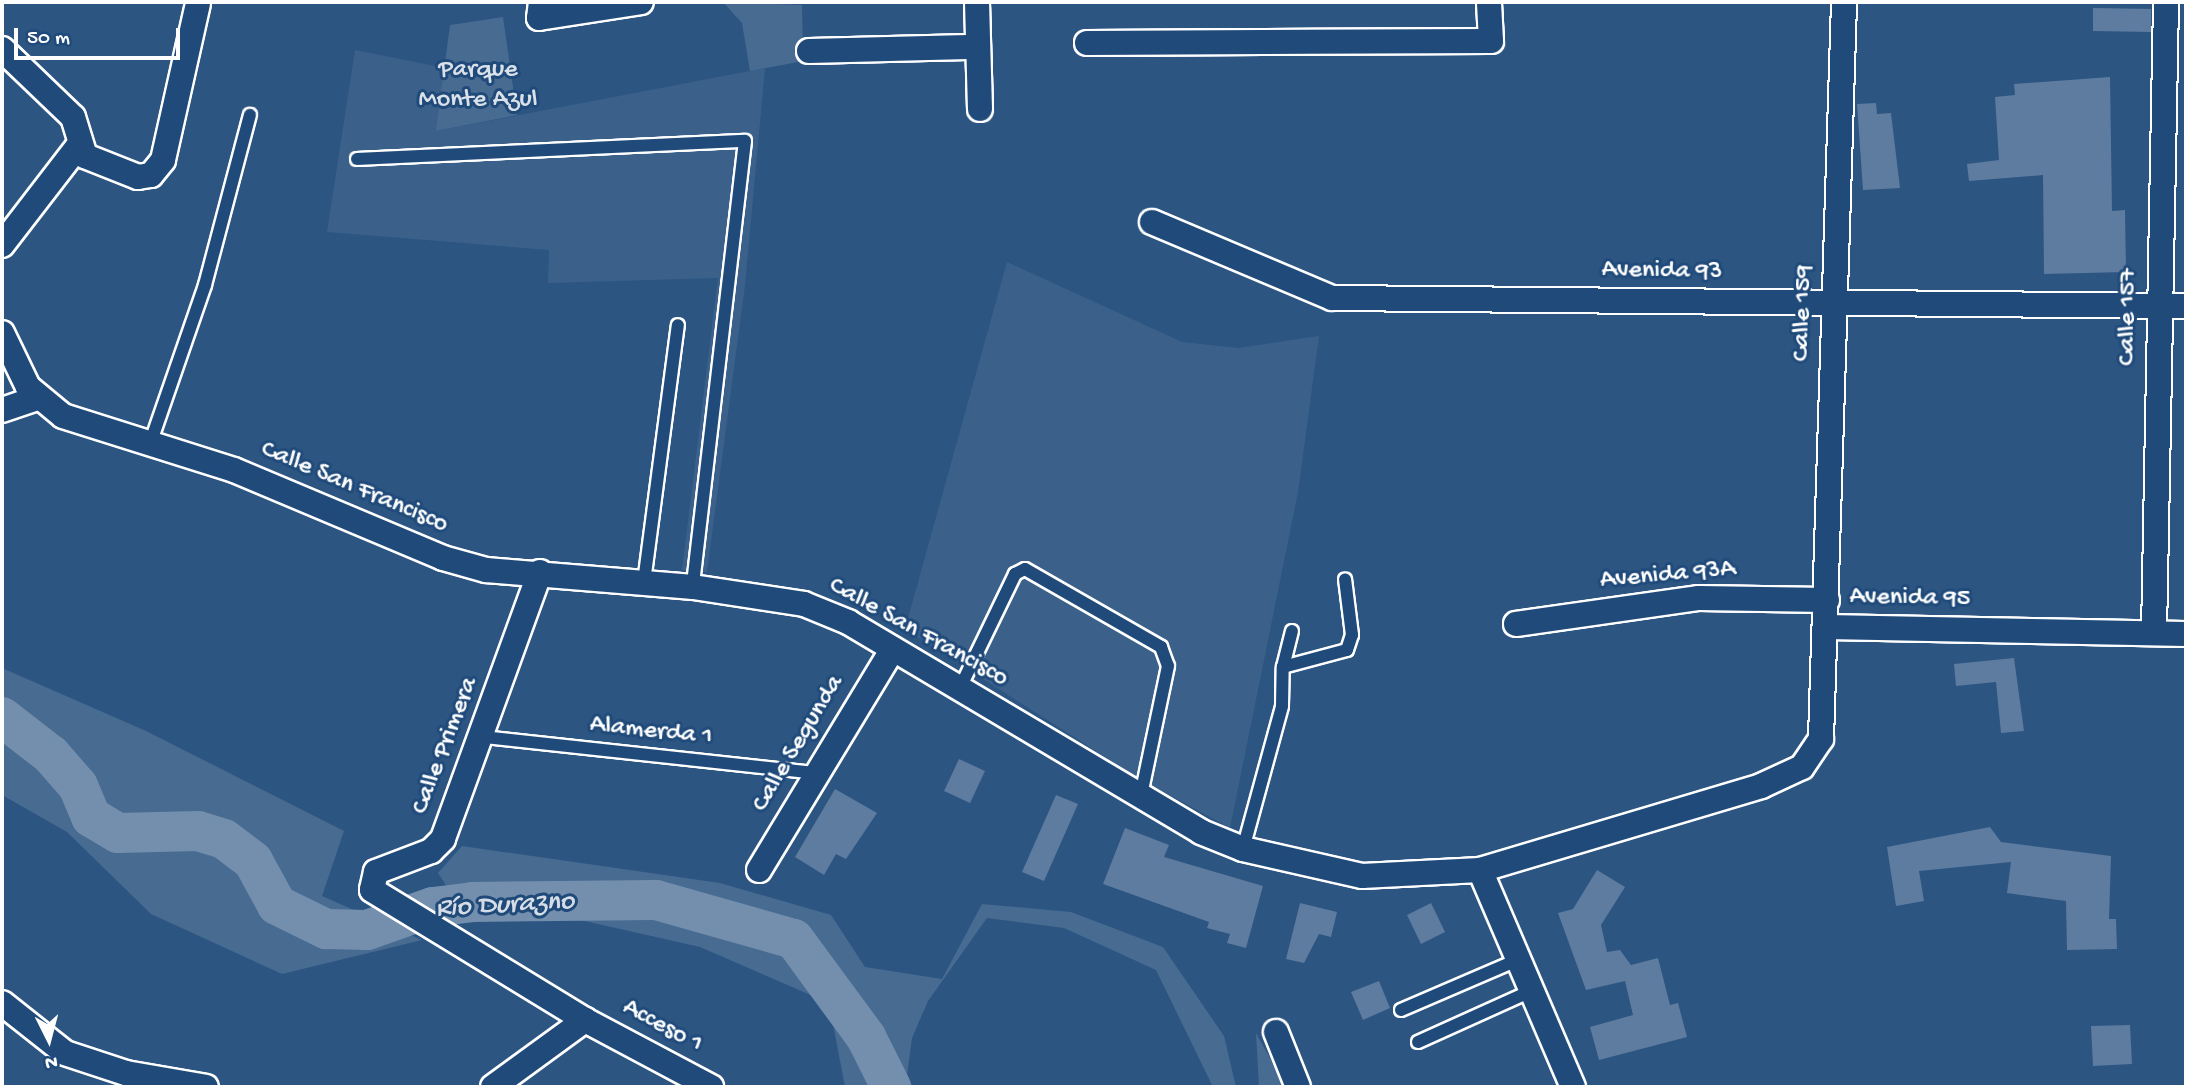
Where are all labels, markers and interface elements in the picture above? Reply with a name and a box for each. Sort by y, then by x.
scale bar [18,14,184,58]
text: 50 m [27,27,70,52]
park label: Parque Monte Azul [419,55,537,116]
street label: Avenida 93 [1601,255,1723,289]
street label: Calle 159 [1787,264,1821,362]
street label: Calle 157 [2113,268,2145,366]
street label: Calle San Francisco [256,435,452,541]
street label: Avenida 93A [1599,555,1737,597]
street label: Calle San Francisco [823,571,1013,695]
street label: Avenida 95 [1849,582,1971,616]
street label: Calle Segunda [746,670,852,818]
street label: Calle Primera [406,673,486,819]
street label: Alamerda 1 [588,710,714,754]
water label: Río Durazno [435,886,575,926]
street label: Acceso 1 [617,993,707,1061]
north arrow [14,1005,84,1075]
text: N [44,1049,59,1073]

